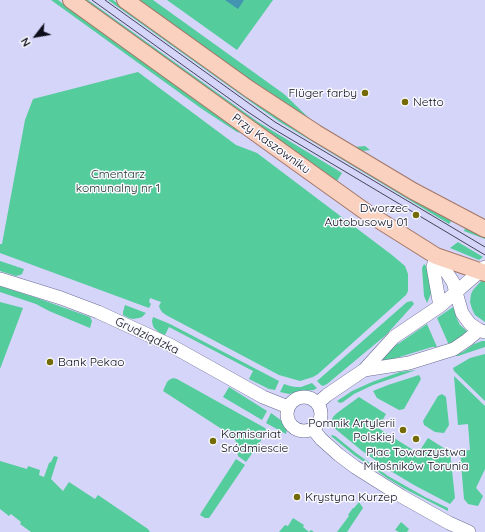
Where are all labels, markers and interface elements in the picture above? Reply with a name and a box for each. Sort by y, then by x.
north arrow [16,16,56,56]
text: N [18,35,34,49]
place label: Flüger farby [289,86,357,100]
marker: Flüger farby [360,88,370,98]
place label: Netto [413,95,444,109]
marker: Netto [400,97,410,107]
street label: Przy Kaszowniku [229,111,313,177]
park label: Cmentarz komunalny nr 1 [76,167,160,195]
place label: Dworzec Autobusowy 01 [325,201,408,229]
marker: Dworzec Autobusowy 01 [411,210,421,220]
street label: Grudziądzka [113,314,181,358]
place label: Bank Pekao [58,355,124,369]
marker: Bank Pekao [45,357,55,367]
place label: Pomnik Artylerii Polskiej [308,416,395,444]
marker: Pomnik Artylerii Polskiej [398,425,408,435]
place label: Komisariat Sródmiescie [221,427,288,455]
marker: Plac Towarzystwa Miłośników Torunia [411,434,421,444]
marker: Komisariat Sródmiescie [208,436,218,446]
place label: Plac Towarzystwa Miłośników Torunia [364,445,468,473]
place label: Krystyna Kurzep [305,490,397,504]
marker: Krystyna Kurzep [292,492,302,502]

